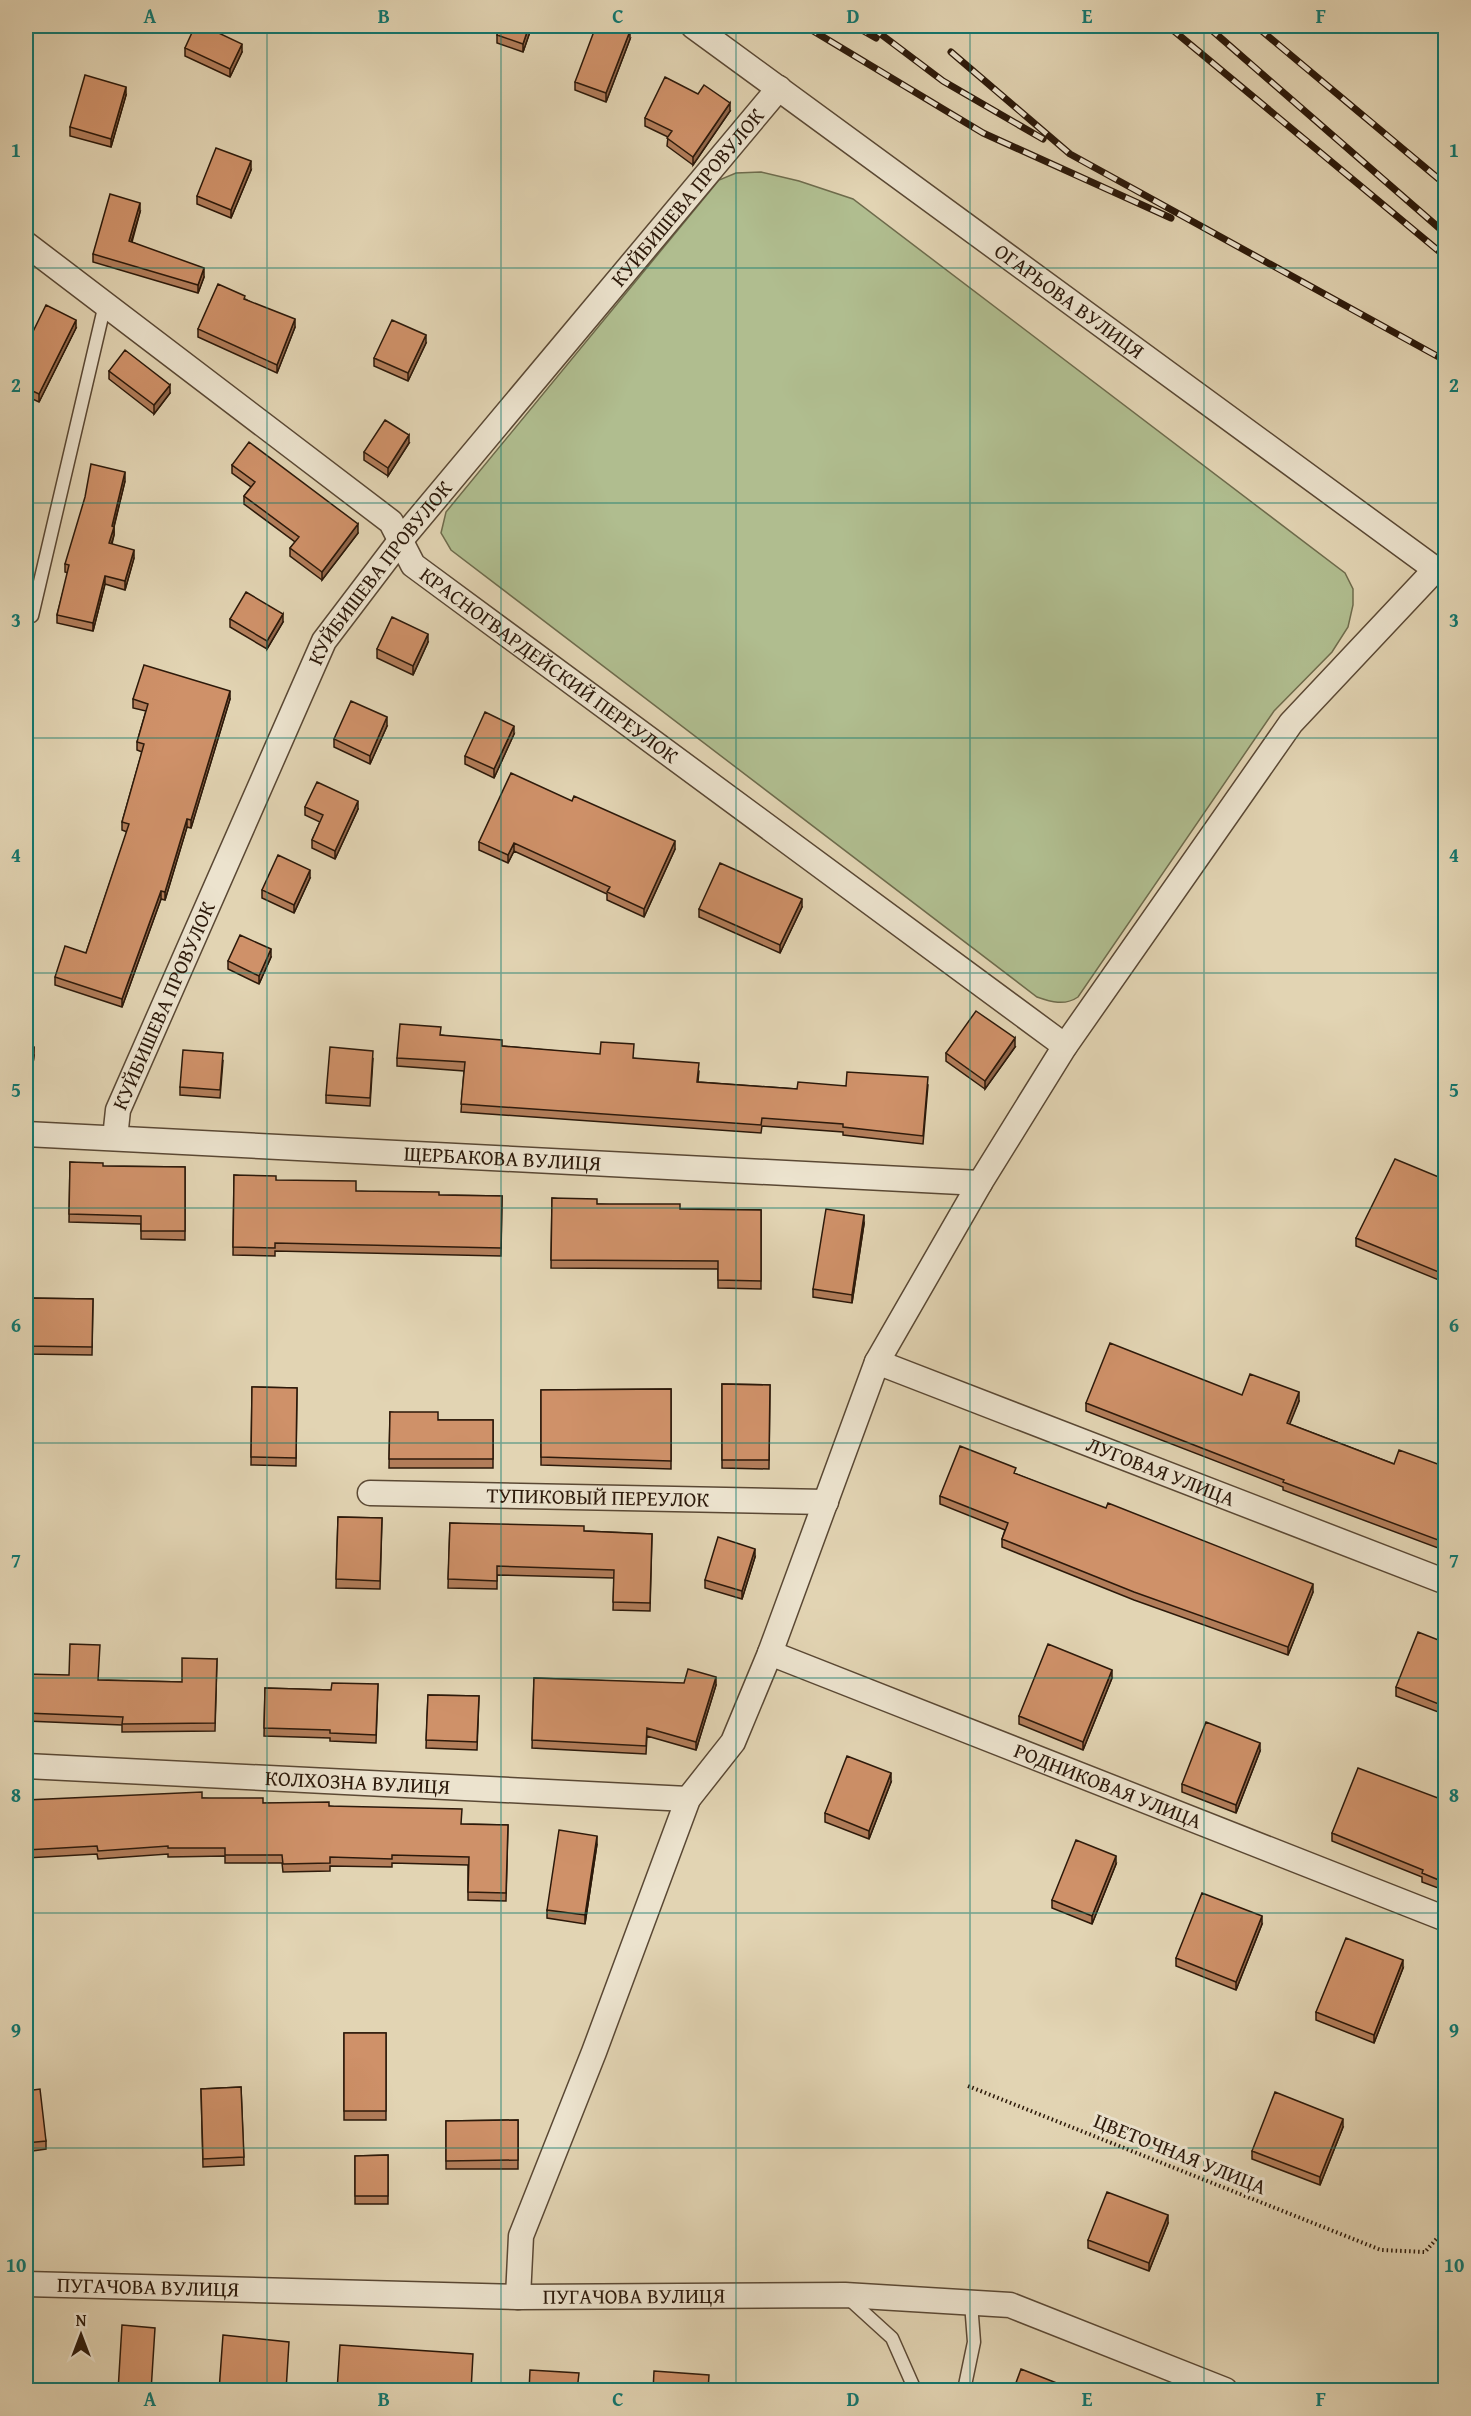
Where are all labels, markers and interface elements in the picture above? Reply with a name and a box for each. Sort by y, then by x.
text: A [144,1,157,30]
text: B [378,1,390,30]
text: C [612,1,624,30]
text: D [846,1,860,30]
text: E [1082,1,1093,30]
text: F [1316,1,1326,30]
street label: КУЙБИШЕВА ПРОВУЛОК [603,101,771,293]
text: 1 [11,135,21,164]
text: 1 [1449,135,1459,164]
street label: ОГАРЬОВА ВУЛИЦЯ [988,235,1151,366]
text: 2 [11,370,21,399]
text: 2 [1449,370,1459,399]
street label: КУЙБИШЕВА ПРОВУЛОК [299,474,459,670]
street label: КРАСНОГВАРДЕЙСКИЙ ПЕРЕУЛОК [413,559,685,771]
text: 3 [11,605,21,634]
text: 3 [1449,605,1459,634]
text: 4 [11,840,21,869]
text: 4 [1449,840,1459,869]
street label: КУЙБИШЕВА ПРОВУЛОК [104,896,223,1115]
text: 5 [11,1075,21,1104]
text: 5 [1449,1075,1459,1104]
street label: ЩЕРБАКОВА ВУЛИЦЯ [403,1137,602,1179]
text: 6 [11,1310,21,1339]
text: 6 [1449,1310,1459,1339]
street label: ЛУГОВАЯ УЛИЦА [1082,1428,1240,1514]
street label: ТУПИКОВЫЙ ПЕРЕУЛОК [486,1479,710,1515]
text: 7 [11,1545,21,1574]
text: 7 [1449,1545,1459,1574]
street label: РОДНИКОВАЯ УЛИЦА [1009,1735,1207,1836]
street label: КОЛХОЗНА ВУЛИЦЯ [264,1762,451,1802]
text: 8 [11,1780,21,1809]
text: 8 [1449,1780,1459,1809]
text: 9 [11,2015,21,2044]
text: 9 [1449,2015,1459,2044]
street label: ЦВЕТОЧНАЯ УЛИЦА [1089,2105,1271,2202]
text: 10 [6,2250,26,2279]
text: 10 [1444,2250,1464,2279]
street label: ПУГАЧОВА ВУЛИЦЯ [56,2269,239,2305]
street label: ПУГАЧОВА ВУЛИЦЯ [543,2280,725,2312]
north arrow [51,2305,111,2365]
text: N [76,2308,87,2332]
text: A [144,2384,157,2413]
text: B [378,2384,390,2413]
text: C [612,2384,624,2413]
text: D [846,2384,860,2413]
text: E [1082,2384,1093,2413]
text: F [1316,2384,1326,2413]

